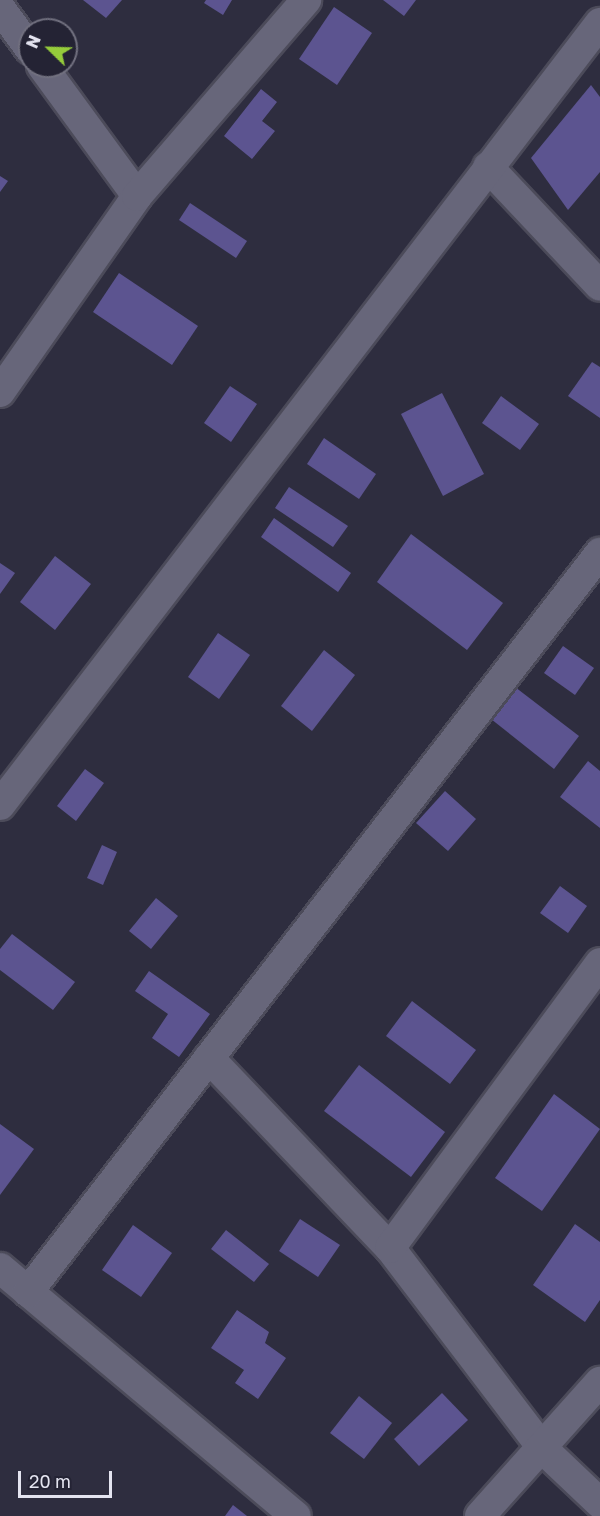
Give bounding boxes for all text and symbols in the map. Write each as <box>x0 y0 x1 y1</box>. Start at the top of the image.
north arrow <box>18 18 78 78</box>
text: N <box>22 32 45 51</box>
scale bar <box>21 1459 116 1497</box>
text: 20 m <box>29 1470 71 1492</box>

